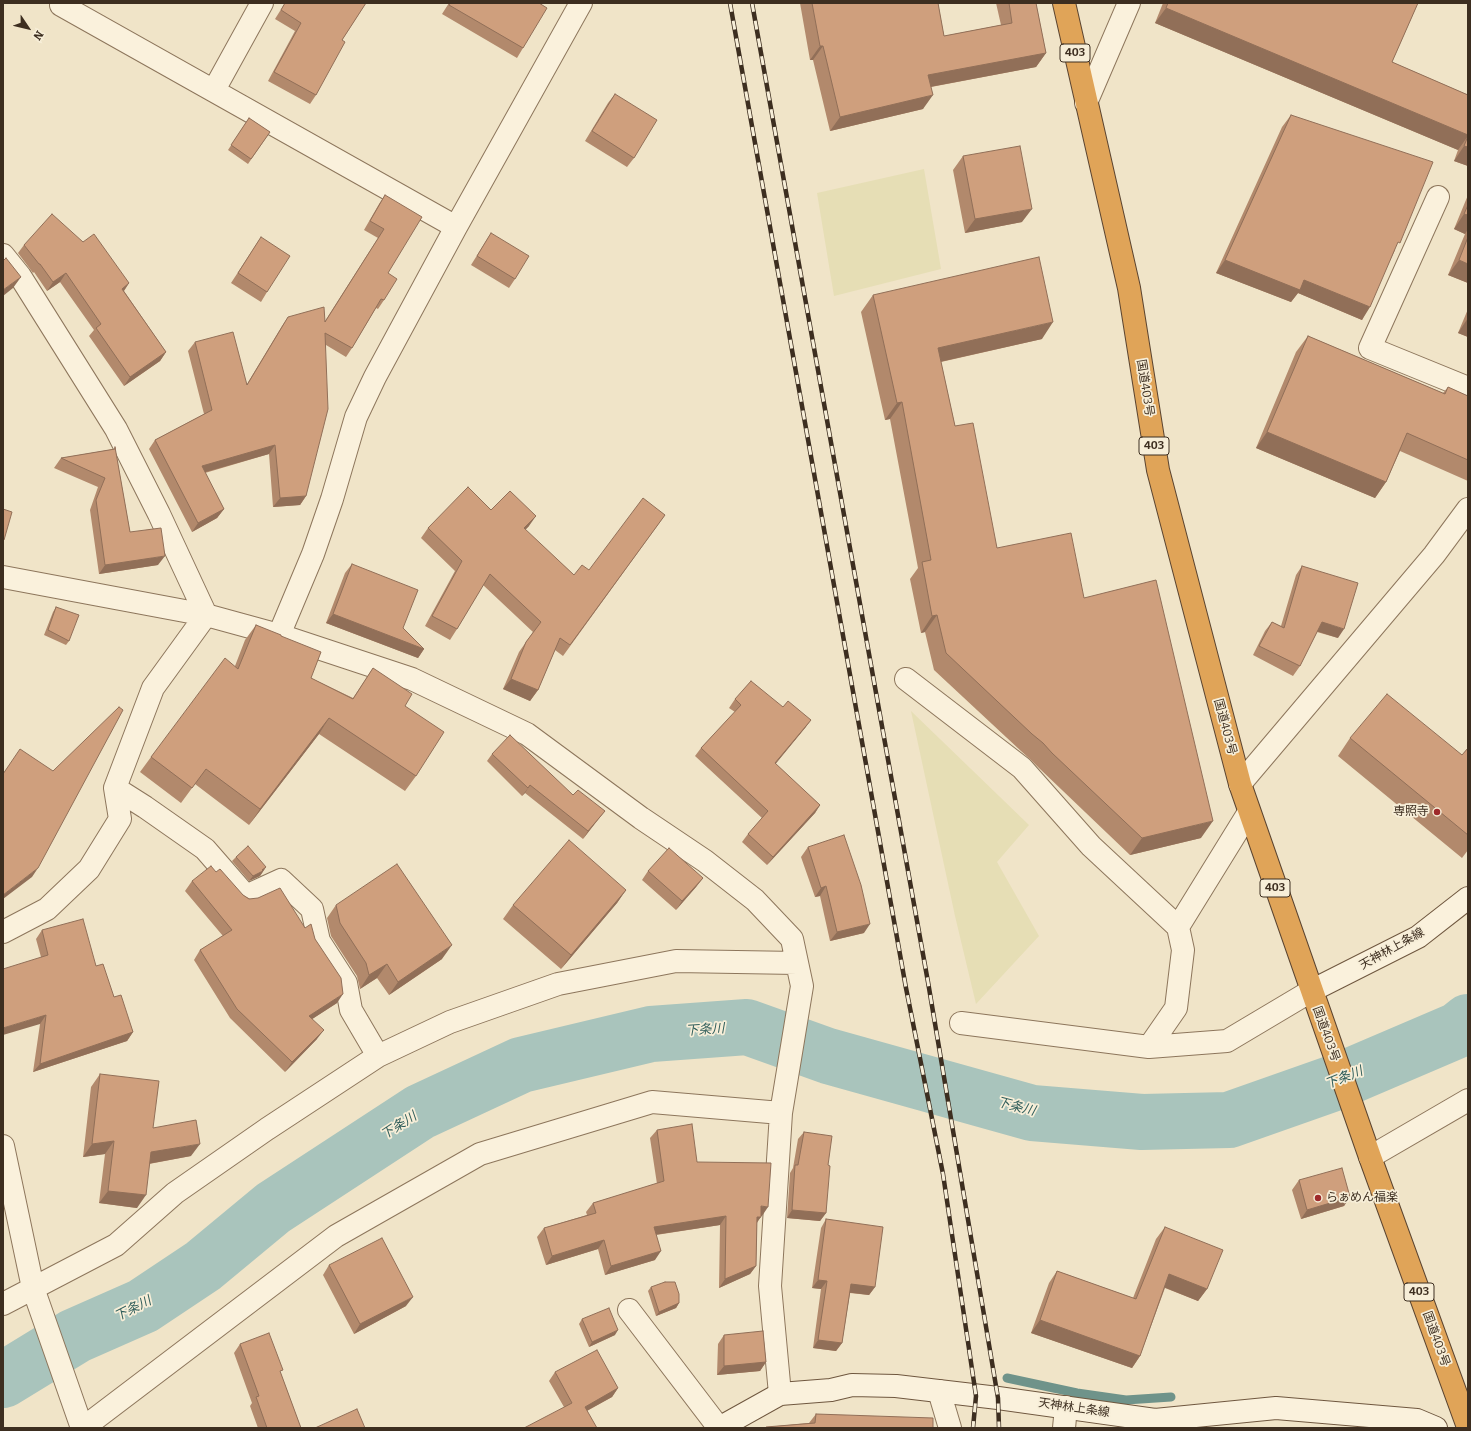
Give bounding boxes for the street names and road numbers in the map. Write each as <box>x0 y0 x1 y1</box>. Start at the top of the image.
road number: 403 <box>1060 44 1090 62</box>
street label: 国道403号 <box>1133 358 1157 418</box>
road number: 403 <box>1139 437 1169 455</box>
street label: 国道403号 <box>1211 697 1239 757</box>
road number: 403 <box>1260 879 1290 897</box>
street label: 天神林上条線 <box>1357 925 1427 973</box>
street label: 国道403号 <box>1309 1005 1343 1063</box>
road number: 403 <box>1404 1283 1434 1301</box>
street label: 国道403号 <box>1419 1310 1453 1368</box>
street label: 天神林上条線 <box>1037 1396 1111 1420</box>

